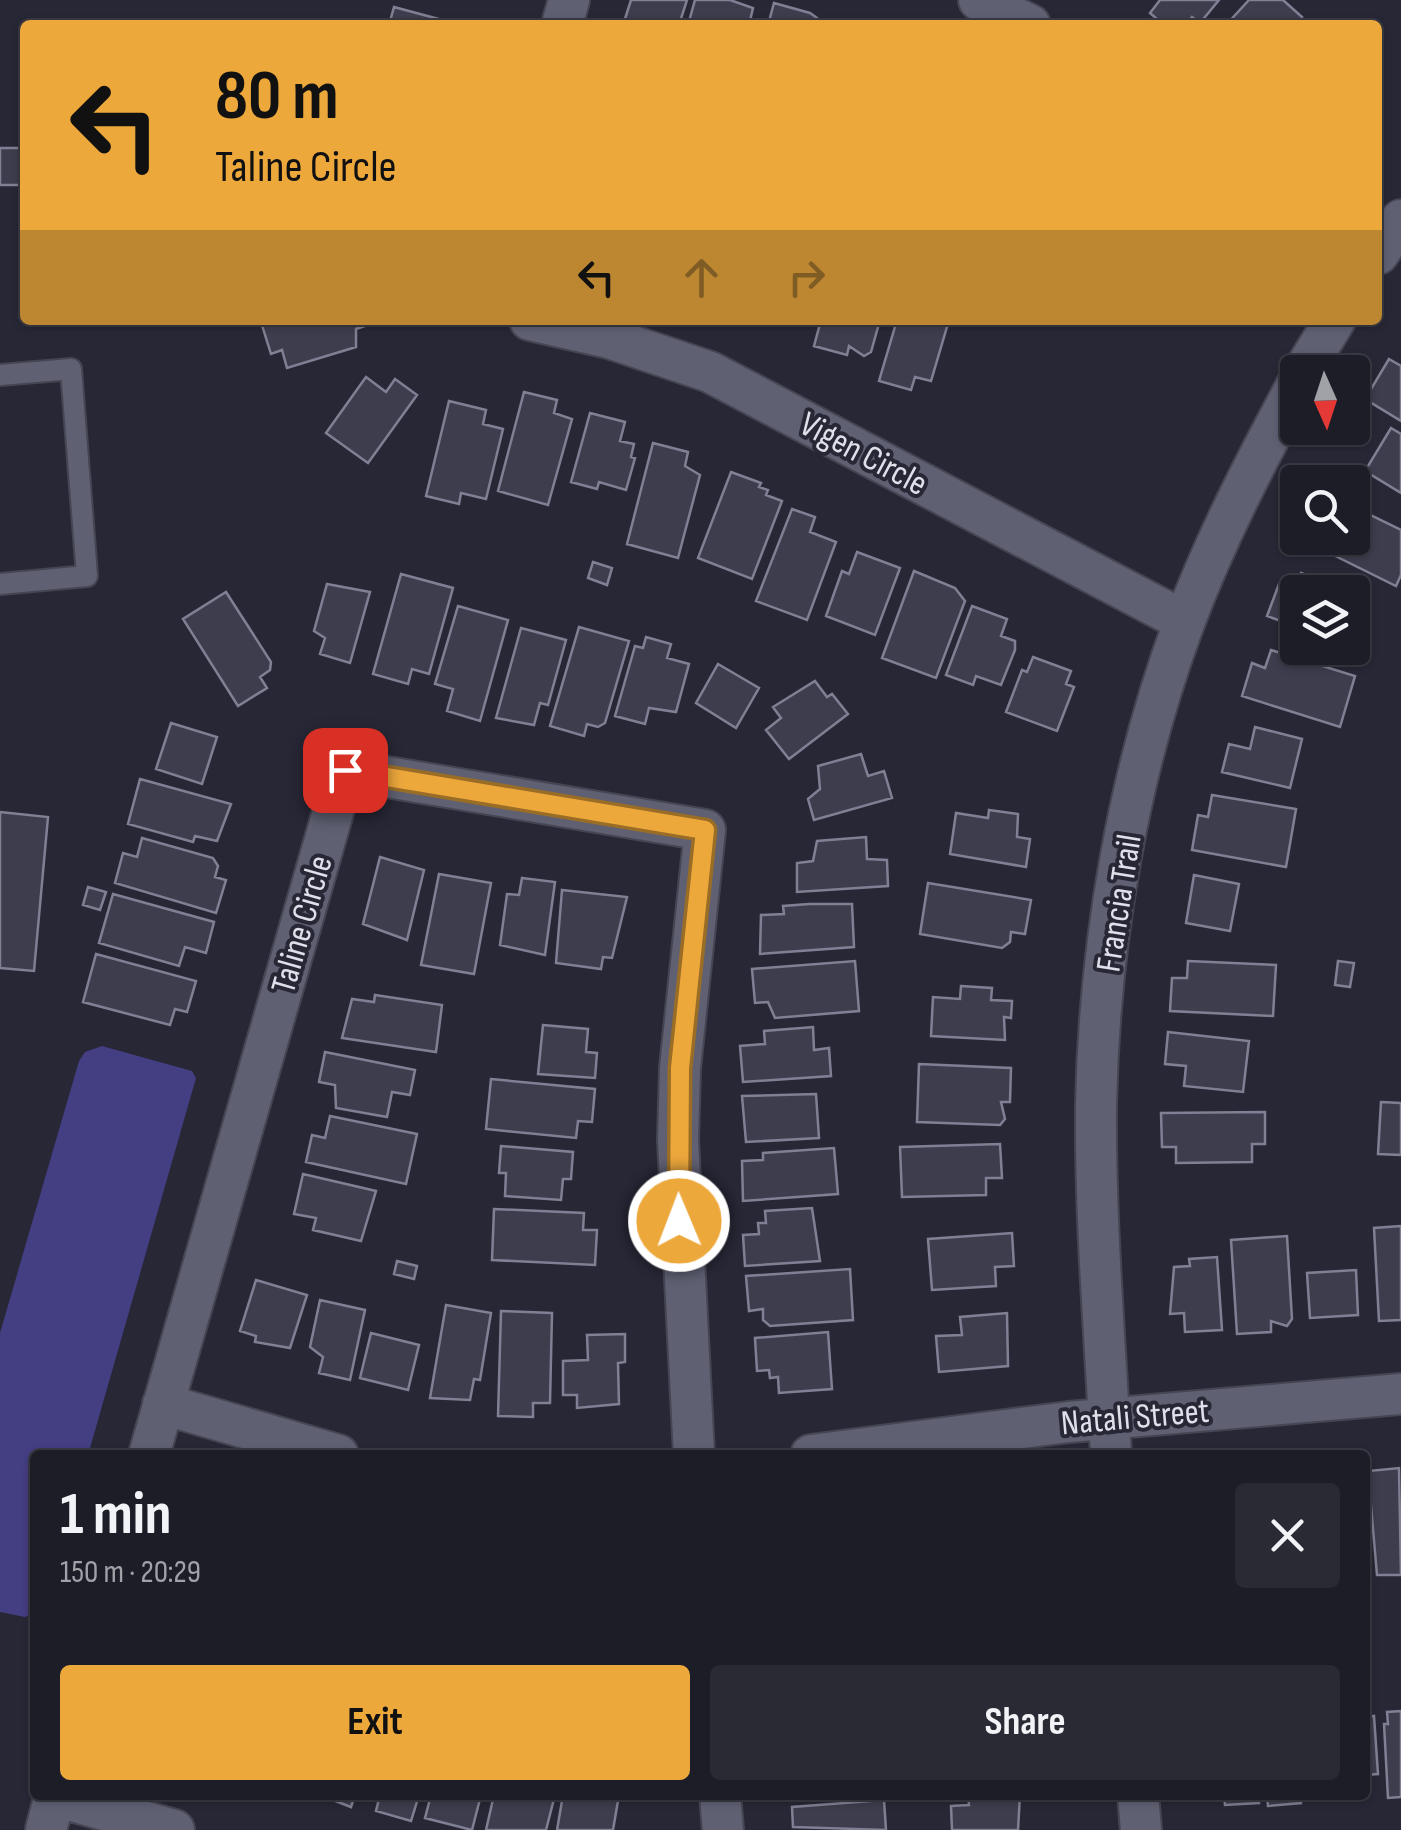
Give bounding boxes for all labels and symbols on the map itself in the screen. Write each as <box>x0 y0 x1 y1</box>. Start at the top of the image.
north arrow <box>1280 355 1370 445</box>
street label: Vigen Circle <box>792 403 934 506</box>
pin <box>303 728 388 813</box>
street label: Francia Trail <box>1087 832 1152 975</box>
street label: Taline Circle <box>262 851 343 998</box>
position arrow <box>627 1169 731 1273</box>
street label: Natali Street <box>1059 1390 1211 1445</box>

